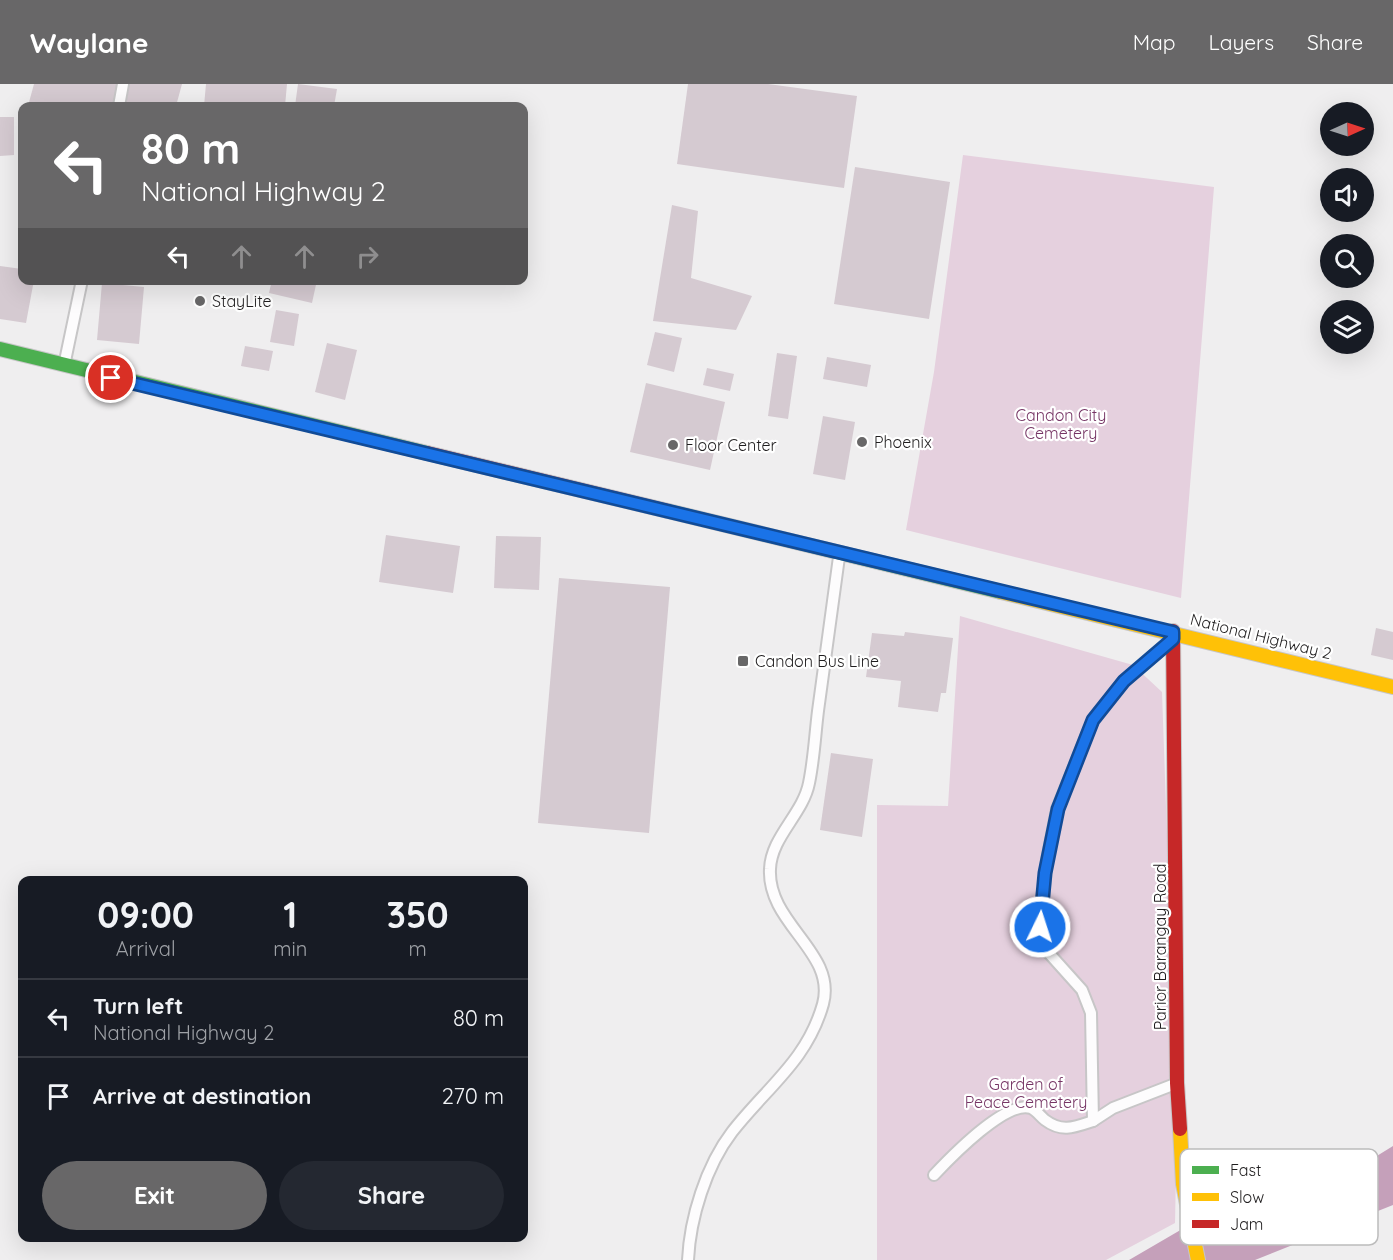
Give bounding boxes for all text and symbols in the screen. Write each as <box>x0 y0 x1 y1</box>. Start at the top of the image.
text: Waylane <box>30 25 149 60</box>
text: Map <box>1133 29 1176 55</box>
text: Layers <box>1209 29 1274 55</box>
text: Share <box>1307 29 1363 55</box>
north arrow <box>1320 102 1374 156</box>
map controls <box>1320 102 1374 354</box>
text: 80 m <box>141 122 240 175</box>
icon: left <box>42 126 120 204</box>
button: sound <box>1320 168 1374 222</box>
text: National Highway 2 <box>141 174 386 208</box>
button: search <box>1320 234 1374 288</box>
icon: left <box>162 240 195 273</box>
icon: ahead <box>225 240 258 273</box>
icon: ahead <box>288 240 321 273</box>
icon: right <box>351 240 384 273</box>
place label: StayLite <box>212 291 272 311</box>
marker: StayLite <box>193 294 207 308</box>
button: layers <box>1320 300 1374 354</box>
pin <box>85 352 136 403</box>
icon: arrive <box>94 361 127 394</box>
park label: Candon City Cemetery <box>1016 405 1106 443</box>
place label: Phoenix <box>874 432 932 452</box>
place label: Floor Center <box>685 435 777 455</box>
marker: Phoenix <box>855 435 869 449</box>
marker: Floor Center <box>666 438 680 452</box>
street label: National Highway 2 <box>1188 609 1334 663</box>
place label: Candon Bus Line <box>755 651 879 671</box>
marker: Candon Bus Line <box>736 654 750 668</box>
street label: Parior Barangay Road <box>1150 864 1170 1030</box>
text: 09:00 <box>97 892 194 937</box>
text: 1 <box>283 892 297 937</box>
text: 350 <box>387 892 449 937</box>
position arrow <box>1008 895 1072 959</box>
text: Arrival <box>116 936 176 961</box>
text: min <box>273 936 307 961</box>
text: m <box>409 936 427 961</box>
text: Turn left <box>93 992 183 1020</box>
icon: left <box>42 1002 75 1035</box>
text: 80 m <box>453 1004 504 1032</box>
text: National Highway 2 <box>93 1020 274 1045</box>
park label: Garden of Peace Cemetery <box>965 1074 1087 1112</box>
icon: arrive <box>42 1080 75 1113</box>
text: Arrive at destination <box>93 1082 311 1110</box>
text: 270 m <box>442 1082 504 1110</box>
legend <box>1180 1149 1378 1245</box>
text: Fast <box>1230 1160 1261 1180</box>
button: Exit <box>42 1161 267 1230</box>
button: Share <box>279 1161 504 1230</box>
text: Slow <box>1230 1187 1264 1207</box>
text: Jam <box>1230 1214 1263 1234</box>

